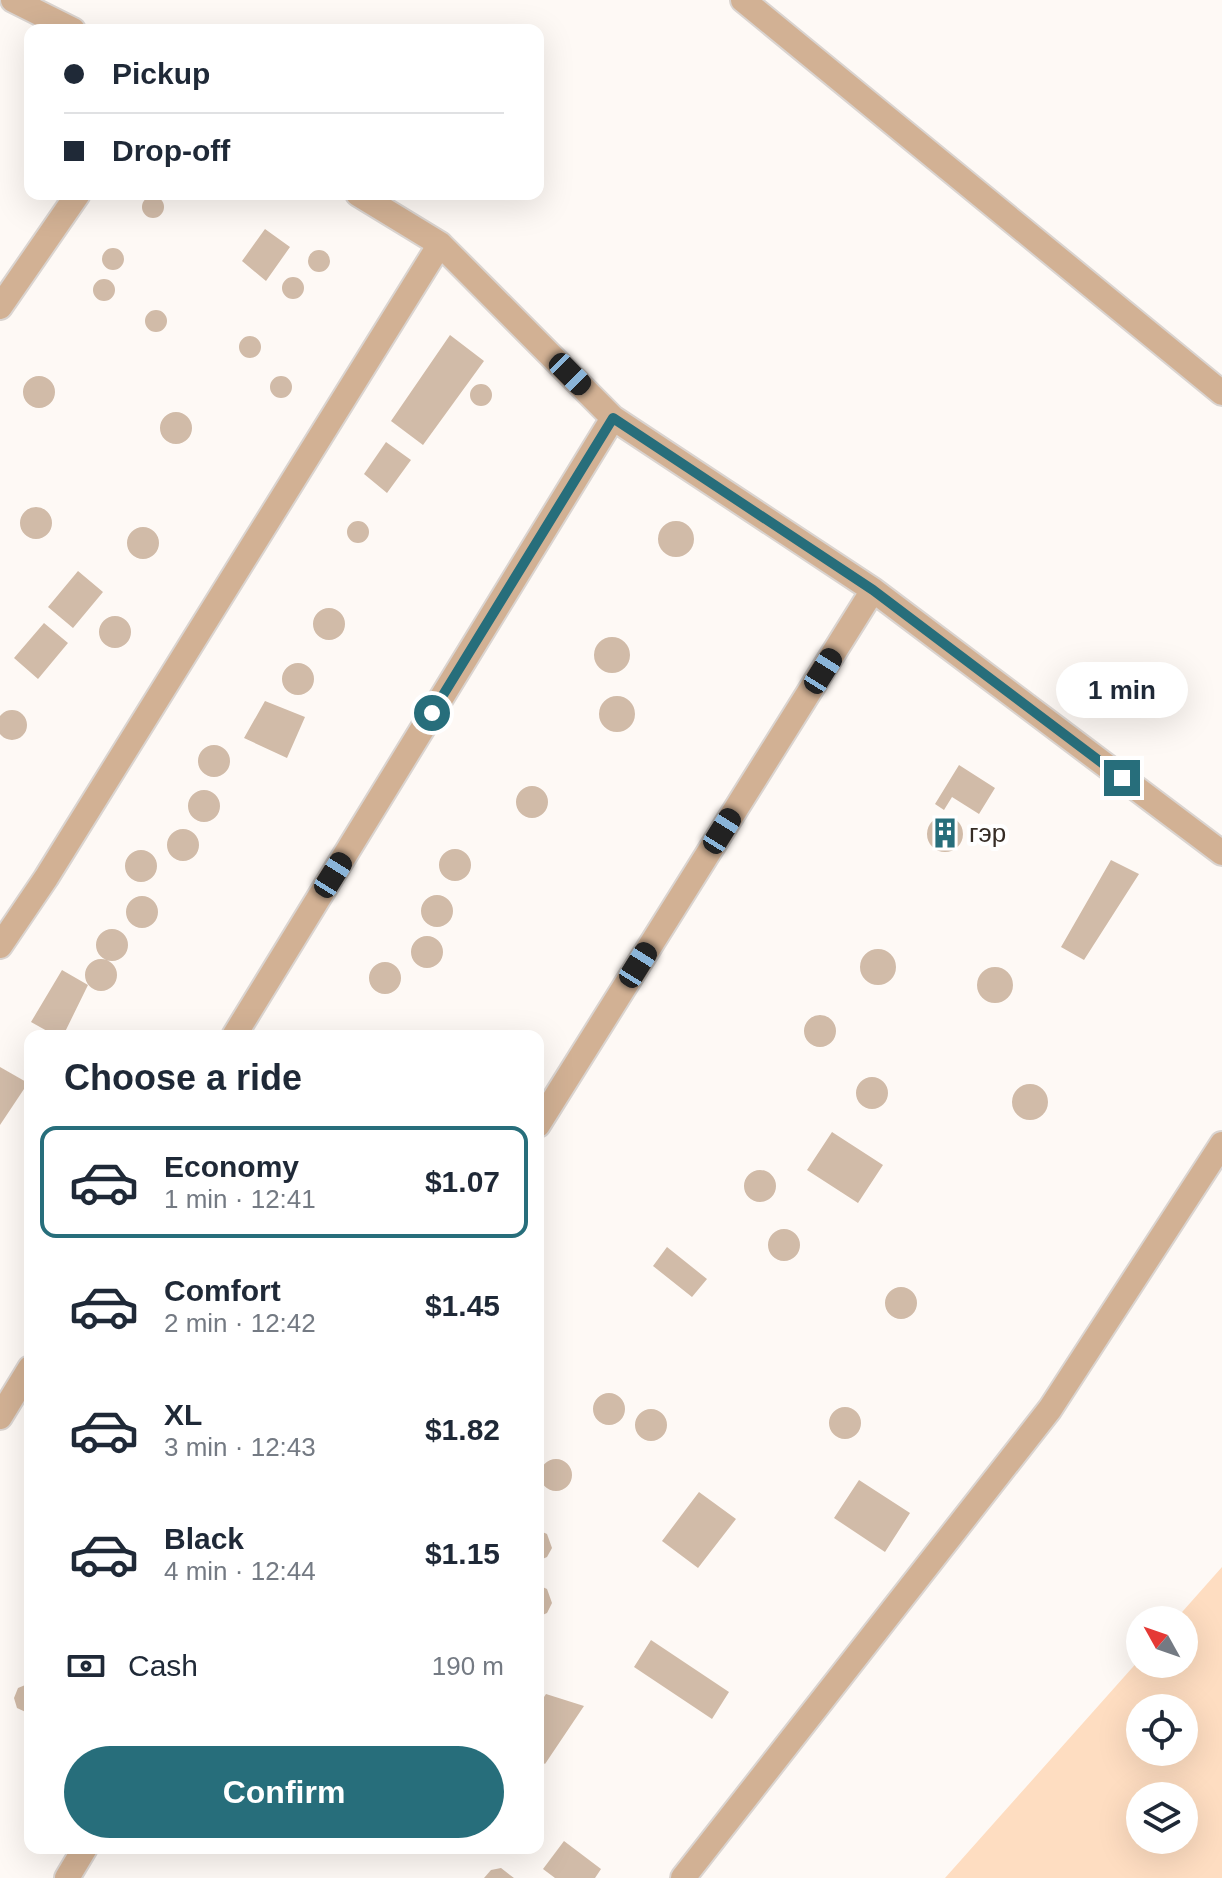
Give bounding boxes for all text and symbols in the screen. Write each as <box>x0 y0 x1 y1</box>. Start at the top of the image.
text: Pickup <box>112 57 210 90</box>
text: Drop-off <box>112 134 230 167</box>
car <box>545 349 595 399</box>
car <box>800 644 846 698</box>
callout: 1 min <box>1056 662 1188 718</box>
text: 1 min <box>1088 675 1156 705</box>
route start <box>414 695 450 731</box>
route end <box>1104 760 1140 796</box>
car <box>699 804 745 858</box>
building icon: гэр <box>928 816 962 850</box>
place label: гэр <box>969 818 1006 848</box>
car <box>310 848 356 902</box>
car <box>615 938 661 992</box>
text: Choose a ride <box>64 1057 302 1098</box>
icon: car <box>68 1146 140 1218</box>
text: Economy <box>164 1150 299 1183</box>
text: $1.07 <box>425 1165 500 1198</box>
text: 1 min · 12:41 <box>164 1184 316 1214</box>
icon: car <box>68 1270 140 1342</box>
text: Comfort <box>164 1274 281 1307</box>
text: $1.45 <box>425 1289 500 1322</box>
text: 2 min · 12:42 <box>164 1308 316 1338</box>
icon: car <box>68 1394 140 1466</box>
text: XL <box>164 1398 202 1431</box>
text: $1.82 <box>425 1413 500 1446</box>
text: 3 min · 12:43 <box>164 1432 316 1462</box>
icon: car <box>68 1518 140 1590</box>
text: Black <box>164 1522 244 1555</box>
text: $1.15 <box>425 1537 500 1570</box>
text: 4 min · 12:44 <box>164 1556 316 1586</box>
north arrow <box>1126 1606 1198 1678</box>
map controls <box>1126 1606 1198 1854</box>
icon: cash <box>64 1644 108 1688</box>
text: Cash <box>128 1649 198 1682</box>
text: 190 m <box>432 1651 504 1681</box>
button: locate <box>1126 1694 1198 1766</box>
button: Confirm <box>64 1746 504 1838</box>
button: layers <box>1126 1782 1198 1854</box>

